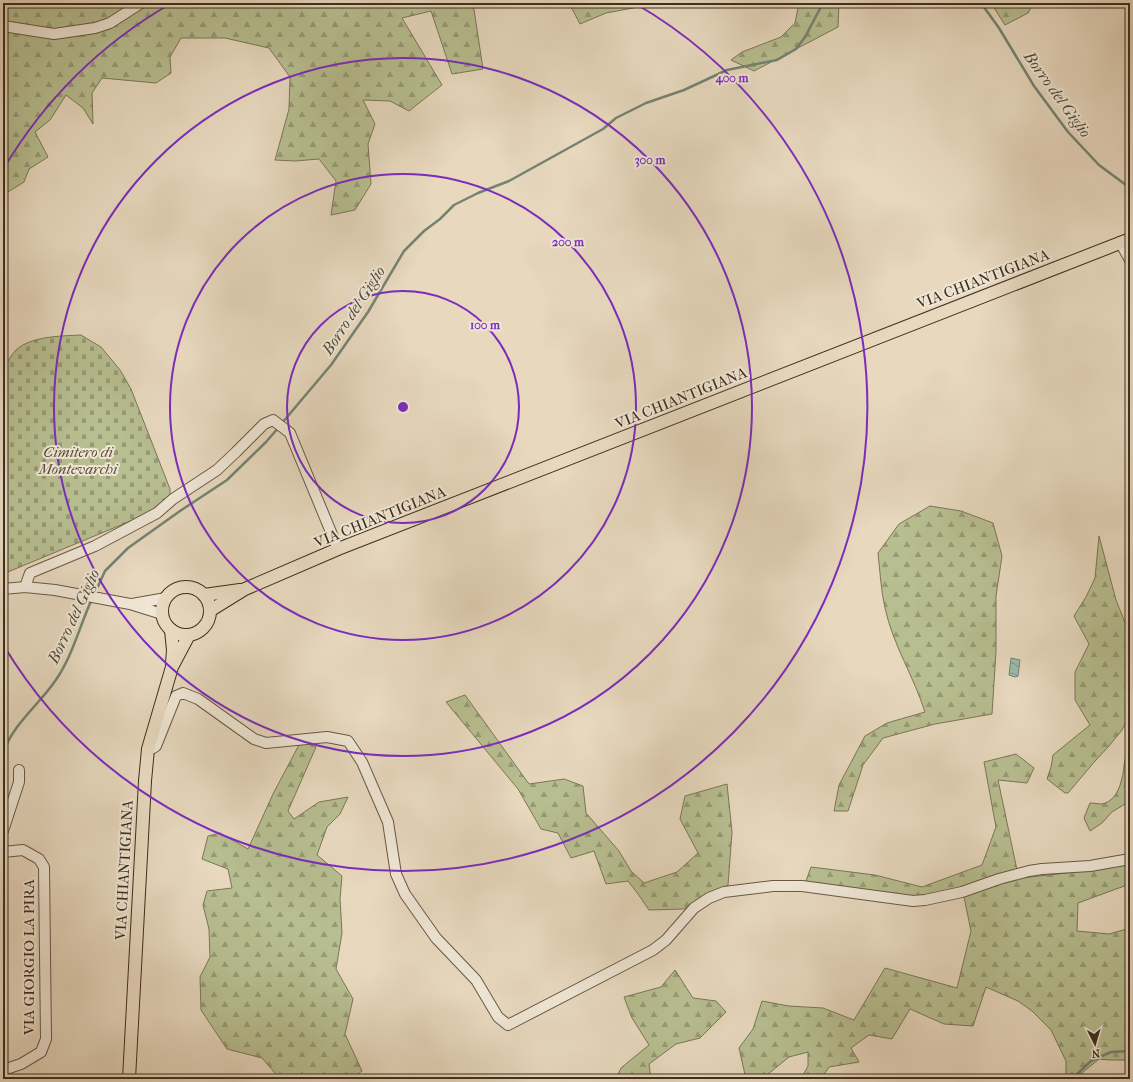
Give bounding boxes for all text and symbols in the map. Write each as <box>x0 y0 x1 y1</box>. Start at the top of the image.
water label: Borro del Giglio <box>1019 47 1095 141</box>
text: 400 m <box>715 71 749 86</box>
text: 300 m <box>635 153 666 168</box>
text: 200 m <box>552 235 585 249</box>
street label: VIA CHIANTIGIANA <box>913 245 1052 313</box>
water label: Borro del Giglio <box>317 262 389 359</box>
text: 100 m <box>470 318 501 332</box>
street label: VIA CHIANTIGIANA <box>612 363 750 433</box>
centre of rings <box>396 400 410 414</box>
park label: Cimitero di Montevarchi <box>38 443 119 478</box>
street label: VIA CHIANTIGIANA <box>311 482 449 552</box>
water label: Borro del Giglio <box>43 566 104 667</box>
street label: VIA CHIANTIGIANA <box>111 799 137 942</box>
street label: VIA GIORGIO LA PIRA <box>20 879 38 1036</box>
north arrow <box>1075 1024 1115 1064</box>
text: N <box>1090 1047 1101 1060</box>

